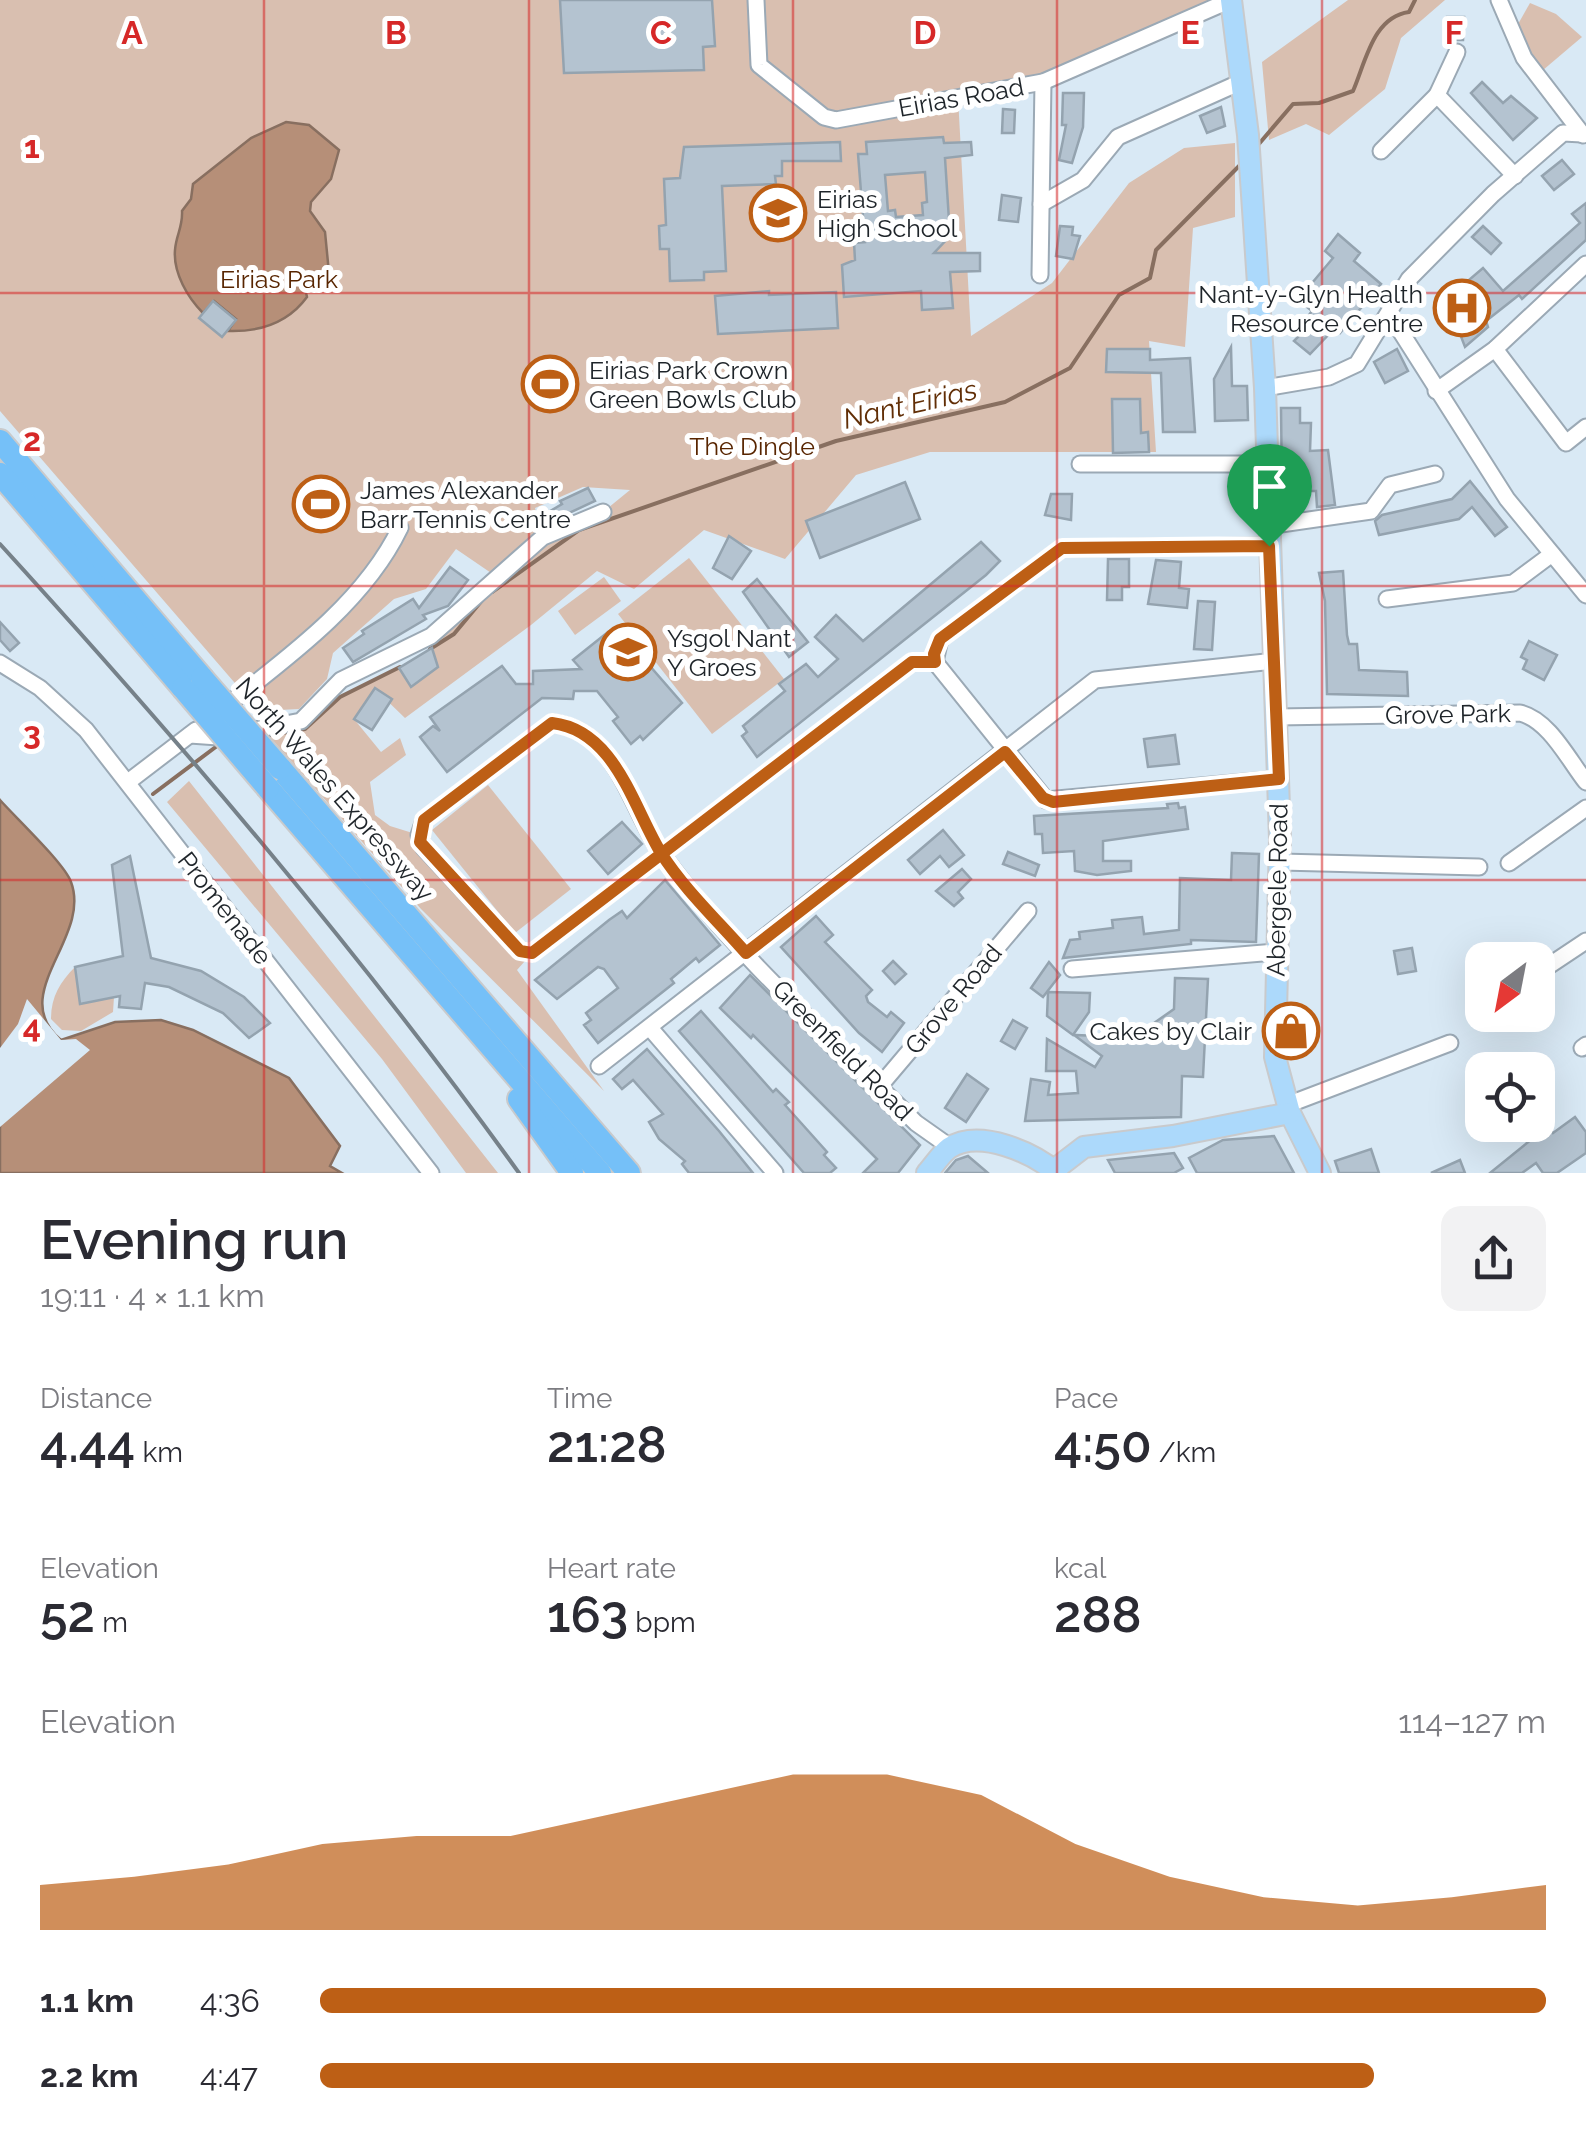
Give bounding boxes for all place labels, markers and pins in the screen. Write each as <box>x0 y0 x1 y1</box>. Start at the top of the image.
school or university icon: Eirias High School <box>748 183 808 243</box>
place label: Eirias High School <box>817 184 958 243</box>
hospital icon: Nant-y-Glyn Health Resource Centre <box>1432 278 1492 338</box>
place label: Nant-y-Glyn Health Resource Centre <box>1198 279 1423 338</box>
sports icon: Eirias Park Crown Green Bowls Club <box>520 354 580 414</box>
place label: Eirias Park Crown Green Bowls Club <box>589 355 796 414</box>
pin <box>1227 444 1312 547</box>
sports icon: James Alexander Barr Tennis Centre <box>291 474 351 534</box>
place label: James Alexander Barr Tennis Centre <box>360 475 571 534</box>
school or university icon: Ysgol Nant Y Groes <box>598 622 658 682</box>
place label: Ysgol Nant Y Groes <box>667 623 792 682</box>
shop icon: Cakes by Clair <box>1261 1001 1321 1061</box>
place label: Cakes by Clair <box>1089 1016 1252 1046</box>

